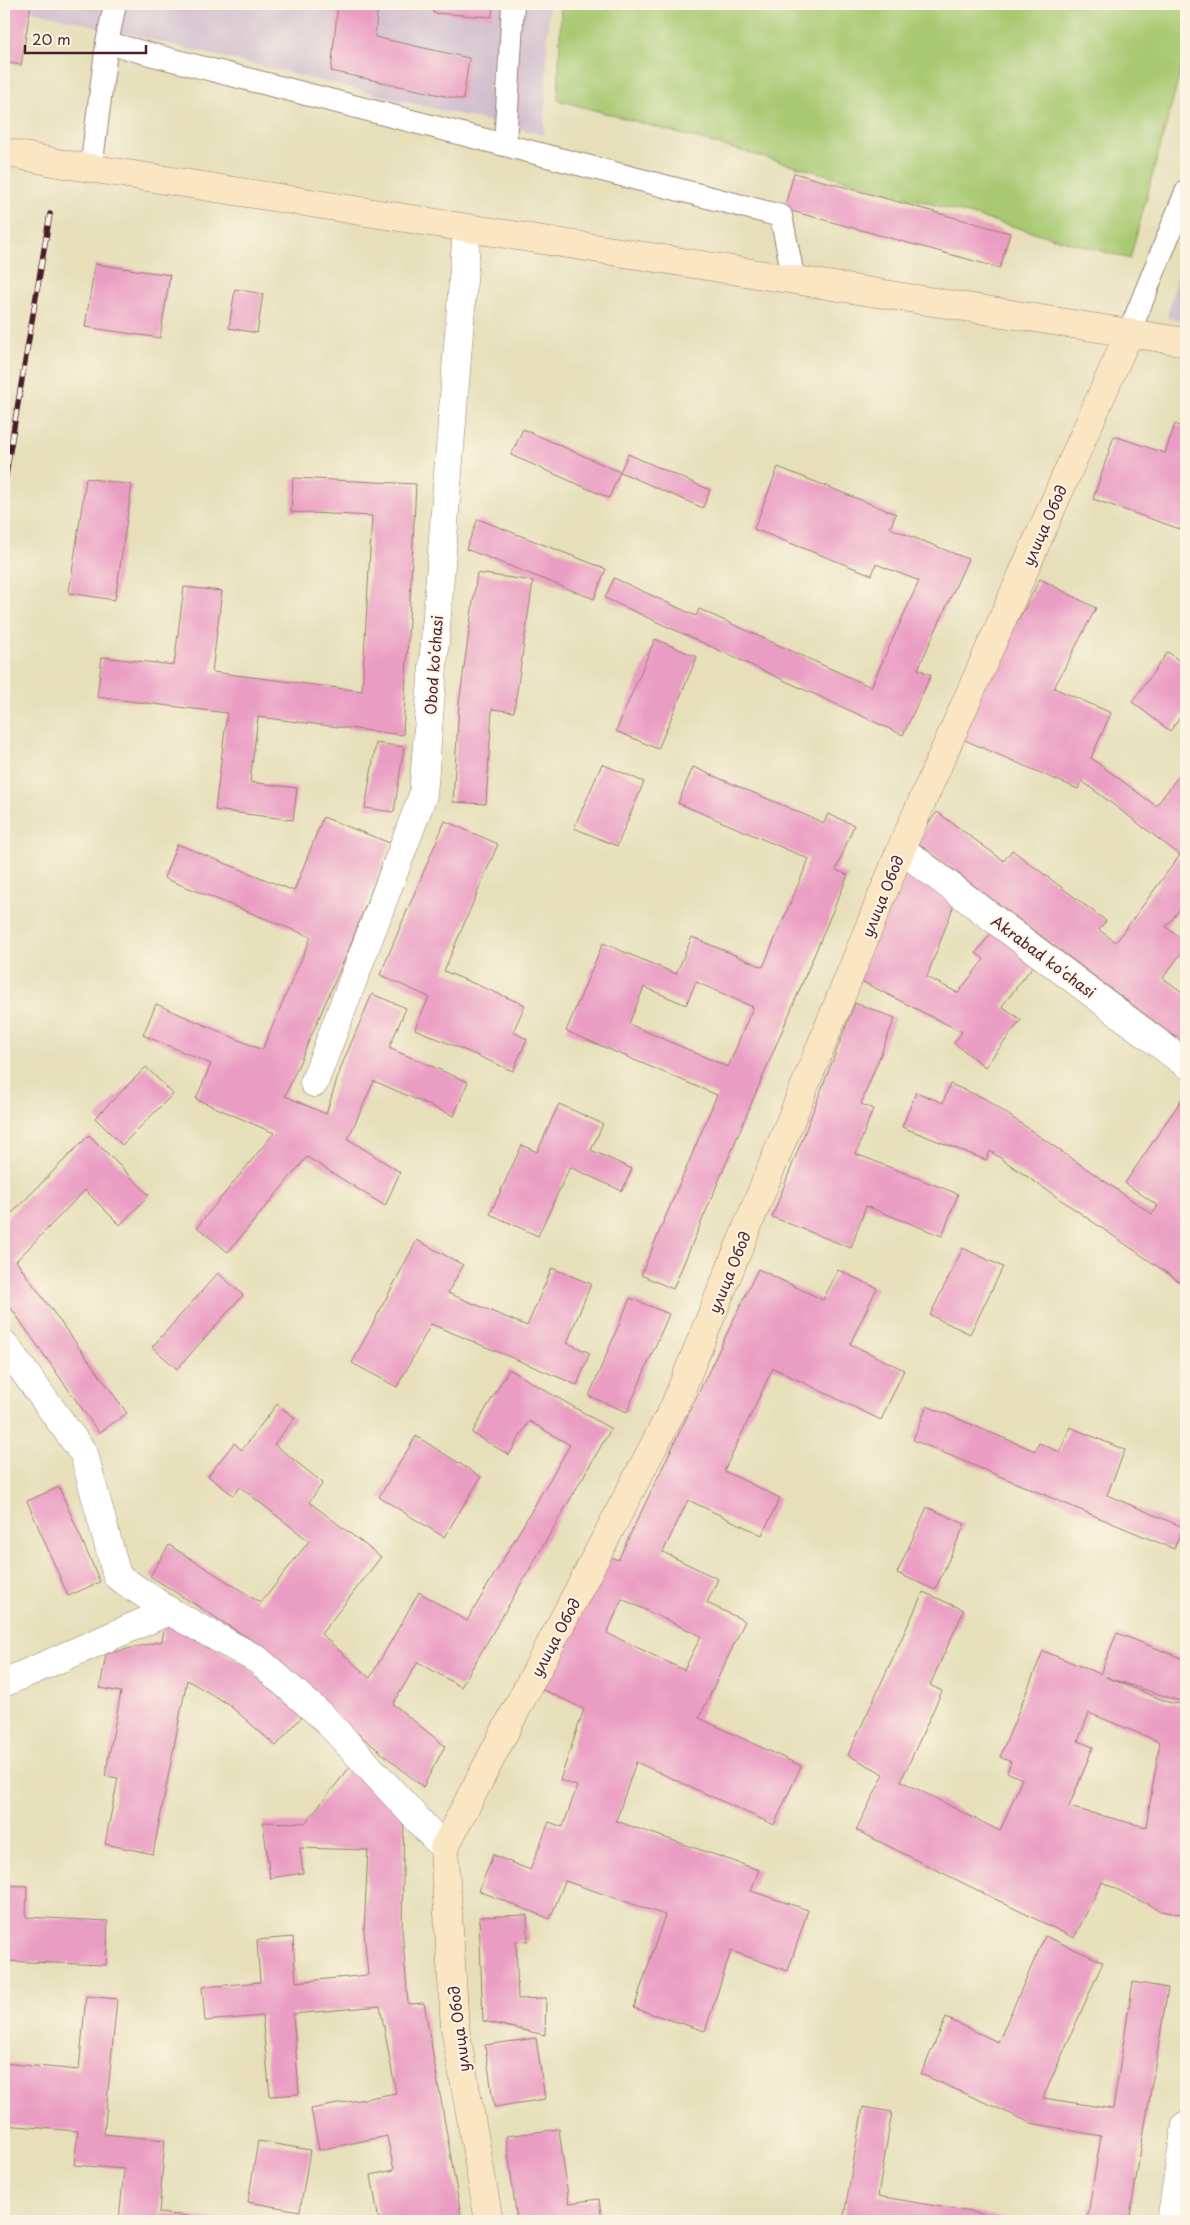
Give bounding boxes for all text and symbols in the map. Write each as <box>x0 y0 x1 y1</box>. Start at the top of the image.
scale bar <box>25 22 146 54</box>
text: 20 m <box>32 27 71 50</box>
street label: улица Обод <box>1016 481 1072 569</box>
street label: Obod koʻchasi <box>418 615 448 715</box>
street label: улица Обод <box>855 852 909 940</box>
street label: Akrabad koʻchasi <box>987 909 1101 1003</box>
street label: улица Обод <box>702 1228 756 1316</box>
street label: улица Обод <box>525 1593 585 1681</box>
street label: улица Обод <box>441 1985 475 2073</box>

